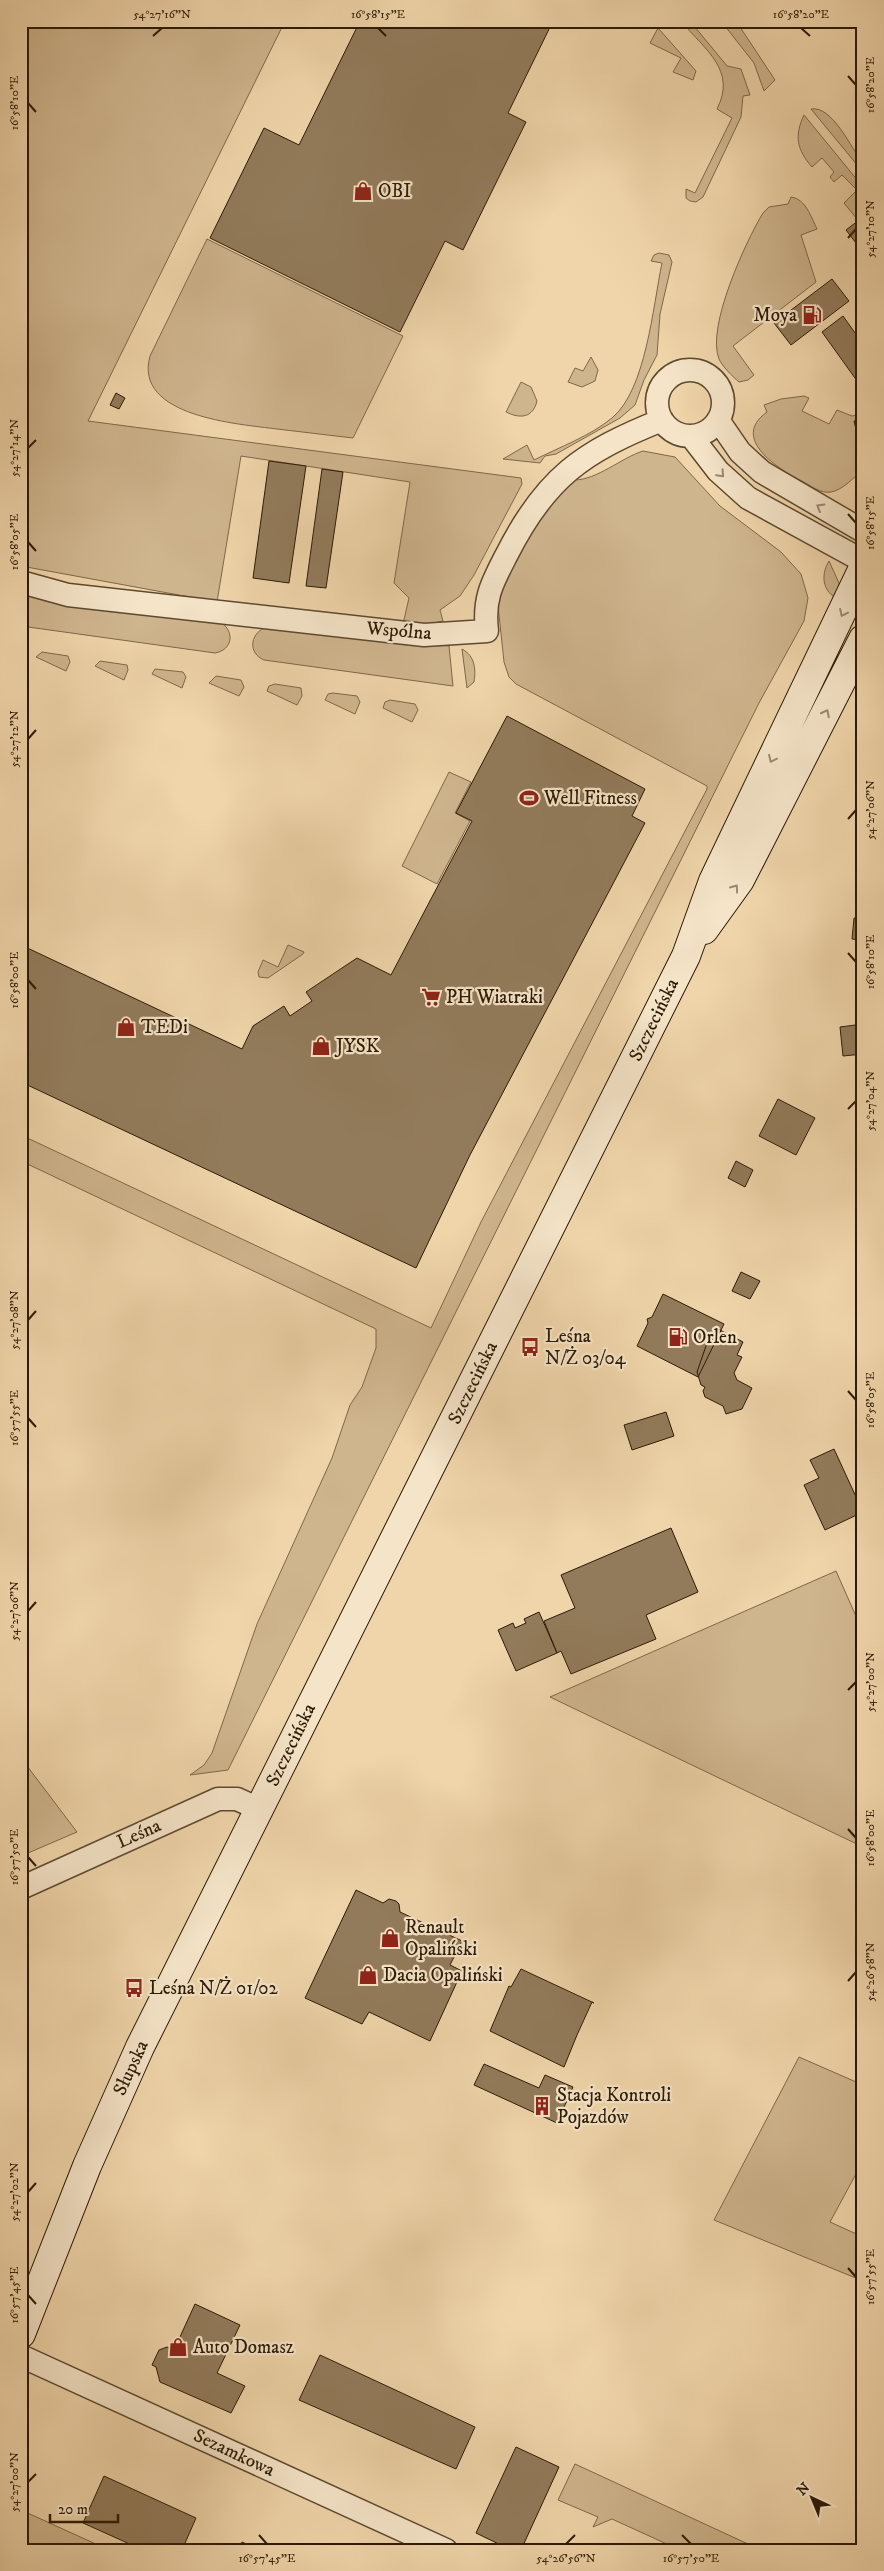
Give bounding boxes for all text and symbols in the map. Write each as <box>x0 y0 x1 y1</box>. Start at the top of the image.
text: 54°27'16"N <box>133 7 191 22</box>
text: 16°58'15"E <box>351 7 406 22</box>
text: 16°58'20"E <box>773 7 830 22</box>
text: 16°58'20"E <box>863 56 878 113</box>
text: 16°58'10"E <box>7 75 22 130</box>
shop icon: OBI <box>352 180 374 202</box>
place label: OBI <box>378 180 411 203</box>
text: 54°27'10"N <box>863 200 878 258</box>
place label: Moya <box>754 304 797 327</box>
fuel station icon: Moya <box>801 304 823 326</box>
text: 54°27'14"N <box>7 419 22 477</box>
one-way arrow <box>715 468 724 477</box>
text: 16°58'15"E <box>863 495 878 550</box>
one-way arrow <box>817 503 826 513</box>
text: 16°58'05"E <box>7 513 22 570</box>
one-way arrow <box>838 608 849 617</box>
street label: Wspólna <box>365 617 432 645</box>
one-way arrow <box>820 709 830 718</box>
text: 54°27'12"N <box>7 710 22 768</box>
one-way arrow <box>768 754 778 763</box>
text: 54°27'06"N <box>863 780 878 840</box>
sports icon: Well Fitness <box>518 787 540 809</box>
place label: Well Fitness <box>543 787 637 810</box>
one-way arrow <box>729 884 738 894</box>
text: 16°58'10"E <box>863 934 878 989</box>
text: 16°58'00"E <box>7 951 22 1008</box>
street label: Szczecińska <box>624 975 684 1065</box>
supermarket icon: PH Wiatraki <box>420 986 442 1008</box>
place label: PH Wiatraki <box>446 986 543 1009</box>
shop icon: TEDi <box>115 1016 137 1038</box>
place label: TEDi <box>141 1016 188 1039</box>
shop icon: JYSK <box>310 1035 332 1057</box>
place label: JYSK <box>334 1035 380 1058</box>
text: 54°27'04"N <box>863 1071 878 1131</box>
text: 54°27'08"N <box>7 1290 22 1350</box>
place label: Leśna N/Ż 03/04 <box>545 1325 627 1370</box>
fuel station icon: Orlen <box>667 1326 689 1348</box>
place label: Orlen <box>693 1326 737 1349</box>
bus stop icon: Leśna N/Ż 03/04 <box>519 1336 541 1358</box>
street label: Szczecińska <box>443 1338 503 1428</box>
text: 16°58'05"E <box>863 1371 878 1428</box>
text: 16°57'55"E <box>7 1389 22 1446</box>
text: 54°27'06"N <box>7 1581 22 1641</box>
text: 54°27'00"N <box>863 1652 878 1712</box>
street label: Szczecińska <box>261 1700 321 1790</box>
text: 16°58'00"E <box>863 1809 878 1866</box>
street label: Leśna <box>113 1814 165 1854</box>
text: 16°57'50"E <box>7 1828 22 1885</box>
place label: Renault Opaliński <box>405 1916 477 1961</box>
shop icon: Renault Opaliński <box>379 1927 401 1949</box>
text: 54°26'58"N <box>863 1942 878 2002</box>
shop icon: Dacia Opaliński <box>357 1964 379 1986</box>
place label: Dacia Opaliński <box>383 1964 503 1987</box>
place label: Leśna N/Ż 01/02 <box>149 1976 279 2000</box>
bus stop icon: Leśna N/Ż 01/02 <box>123 1977 145 1999</box>
street label: Słupska <box>108 2037 154 2099</box>
place label: Stacja Kontroli Pojazdów <box>557 2084 671 2129</box>
building icon: Stacja Kontroli Pojazdów <box>531 2095 553 2117</box>
text: 54°27'02"N <box>7 2162 22 2222</box>
text: 16°57'55"E <box>863 2248 878 2305</box>
text: 16°57'45"E <box>7 2266 22 2324</box>
shop icon: Auto Domasz <box>167 2336 189 2358</box>
place label: Auto Domasz <box>193 2336 294 2359</box>
street label: Sezamkowa <box>190 2424 278 2482</box>
text: 54°27'00"N <box>7 2452 22 2512</box>
north arrow <box>786 2474 836 2524</box>
text: N <box>793 2479 814 2500</box>
scale bar <box>50 2491 118 2523</box>
text: 20 m <box>58 2500 88 2519</box>
text: 16°57'45"E <box>238 2551 296 2566</box>
text: 54°26'56"N <box>536 2551 596 2566</box>
text: 16°57'50"E <box>663 2551 720 2566</box>

